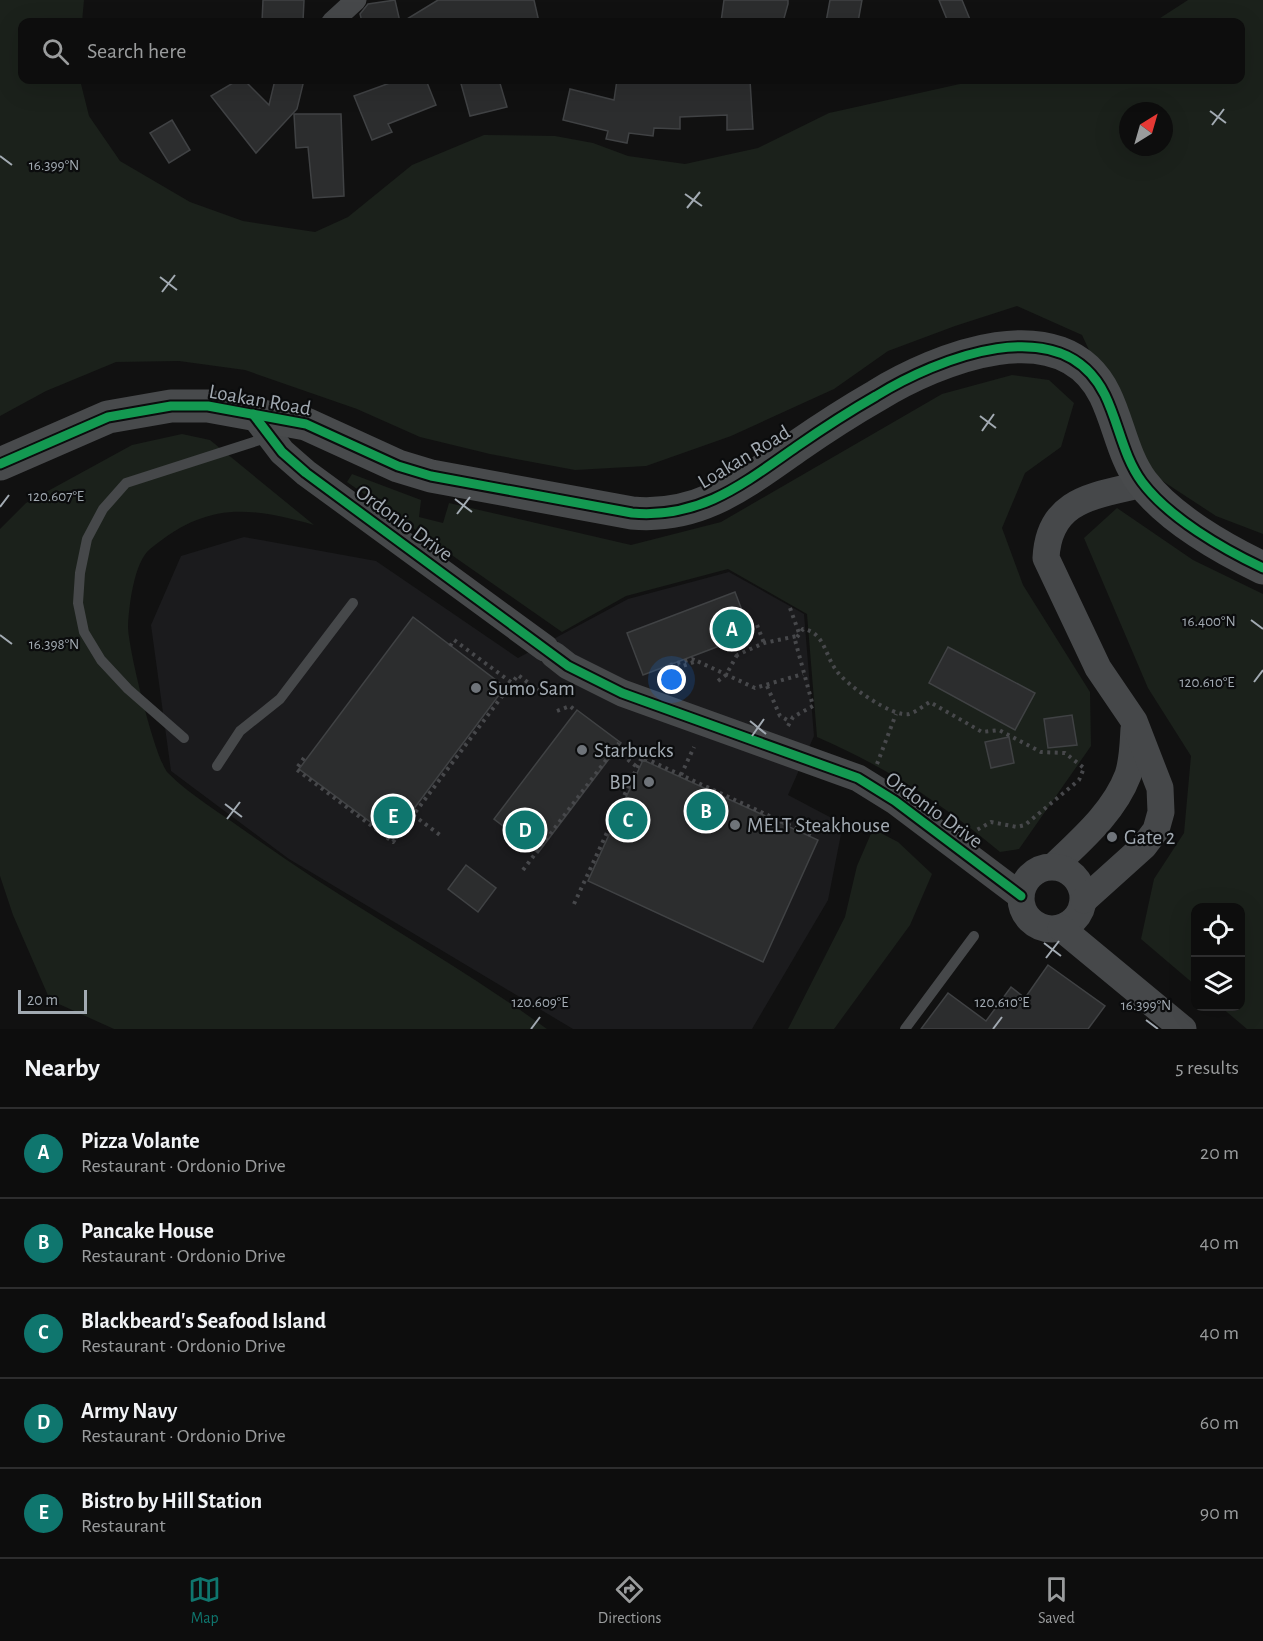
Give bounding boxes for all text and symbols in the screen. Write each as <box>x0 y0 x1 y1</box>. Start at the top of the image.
search box <box>18 18 1245 84</box>
icon: search <box>39 35 72 68</box>
text: Search here <box>87 40 186 62</box>
north arrow <box>1119 102 1173 156</box>
text: 16.399°N <box>29 158 79 173</box>
street label: Loakan Road <box>207 381 313 419</box>
street label: Loakan Road <box>694 421 794 493</box>
street label: Ordonio Drive <box>352 481 456 565</box>
text: 120.607°E <box>28 489 84 504</box>
pin: A <box>712 606 752 652</box>
text: 16.400°N <box>1182 614 1236 629</box>
text: 16.398°N <box>29 637 79 652</box>
your location <box>657 665 686 694</box>
text: 120.610°E <box>1179 675 1235 690</box>
place label: Sumo Sam <box>488 678 575 699</box>
marker: Sumo Sam <box>469 681 483 695</box>
place label: Starbucks <box>594 740 674 761</box>
marker: Starbucks <box>575 743 589 757</box>
street label: Ordonio Drive <box>882 768 986 852</box>
place label: BPI <box>609 772 637 793</box>
marker: BPI <box>642 775 656 789</box>
pin: B <box>686 788 726 834</box>
pin: E <box>374 794 412 838</box>
pin: C <box>608 798 648 842</box>
pin: D <box>506 808 544 852</box>
place label: MELT Steakhouse <box>747 815 890 836</box>
marker: MELT Steakhouse <box>728 818 742 832</box>
place label: Gate 2 <box>1124 827 1175 848</box>
marker: Gate 2 <box>1105 830 1119 844</box>
map controls <box>1191 903 1245 1011</box>
button: locate <box>1191 903 1245 957</box>
button: layers <box>1191 957 1245 1011</box>
scale bar <box>18 987 87 1014</box>
text: 20 m <box>27 992 58 1008</box>
text: 120.609°E <box>512 995 569 1010</box>
text: 120.610°E <box>974 995 1030 1010</box>
text: 16.399°N <box>1121 998 1171 1013</box>
text: Nearby <box>24 1055 100 1081</box>
text: 5 results <box>1175 1058 1239 1078</box>
text: Pizza Volante <box>81 1130 200 1152</box>
text: A <box>38 1143 50 1163</box>
text: 20 m <box>1200 1143 1239 1163</box>
text: Restaurant · Ordonio Drive <box>81 1156 286 1176</box>
text: Pancake House <box>81 1220 214 1242</box>
text: B <box>38 1233 49 1253</box>
text: 40 m <box>1200 1233 1239 1253</box>
text: Restaurant · Ordonio Drive <box>81 1246 286 1266</box>
text: Blackbeard's Seafood Island <box>81 1310 326 1332</box>
text: C <box>38 1323 49 1343</box>
text: 40 m <box>1200 1323 1239 1343</box>
text: Restaurant · Ordonio Drive <box>81 1336 286 1356</box>
text: Army Navy <box>81 1400 177 1422</box>
text: D <box>37 1413 50 1433</box>
text: 60 m <box>1200 1413 1239 1433</box>
text: Restaurant · Ordonio Drive <box>81 1426 286 1446</box>
text: Bistro by Hill Station <box>81 1490 262 1512</box>
text: E <box>38 1503 49 1523</box>
text: 90 m <box>1200 1503 1239 1523</box>
text: Restaurant <box>81 1516 166 1536</box>
tab: Map <box>188 1573 221 1628</box>
tab: Directions <box>598 1573 662 1628</box>
tab: Saved <box>1038 1573 1075 1628</box>

